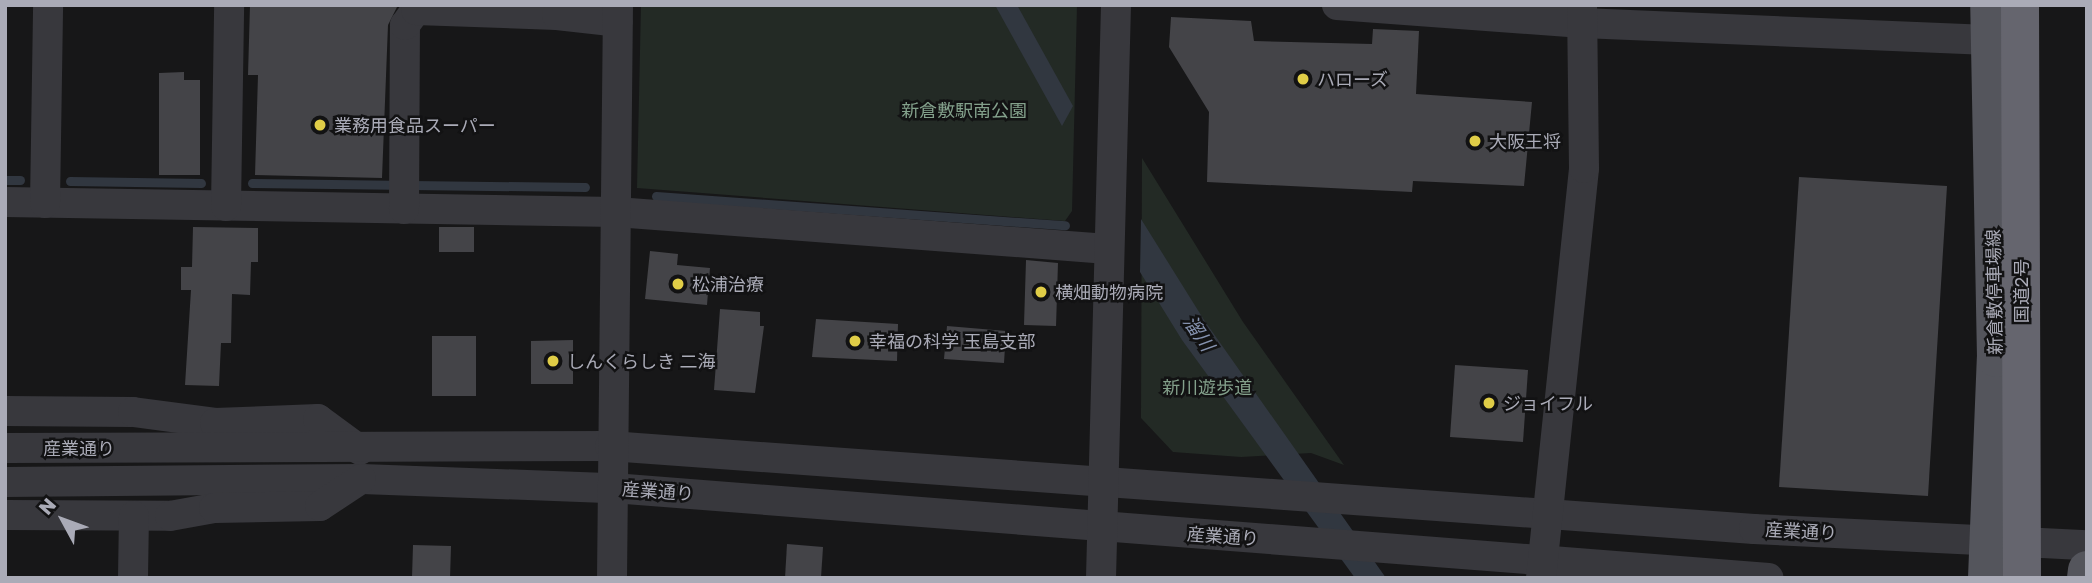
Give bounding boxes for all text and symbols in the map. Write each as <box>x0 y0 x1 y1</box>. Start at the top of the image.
place label: ハローズ <box>1317 68 1389 90</box>
marker: ハローズ <box>1295 71 1311 87</box>
park label: 新倉敷駅南公園 <box>901 99 1027 121</box>
place label: 業務用食品スーパー <box>334 114 496 136</box>
marker: 業務用食品スーパー <box>312 117 328 133</box>
place label: 大阪王将 <box>1489 130 1561 152</box>
marker: 大阪王将 <box>1467 133 1483 149</box>
street label: 新倉敷停車場線 <box>1982 229 2006 355</box>
street label: 国道2号 <box>2010 259 2032 323</box>
place label: 松浦治療 <box>692 273 764 295</box>
marker: 松浦治療 <box>670 276 686 292</box>
place label: 横畑動物病院 <box>1055 281 1163 303</box>
marker: 横畑動物病院 <box>1033 284 1049 300</box>
water label: 溜川 <box>1179 311 1219 355</box>
place label: 幸福の科学 玉島支部 <box>869 330 1035 352</box>
marker: 幸福の科学 玉島支部 <box>847 333 863 349</box>
place label: しんくらしき 二海 <box>567 350 715 372</box>
marker: しんくらしき 二海 <box>545 353 561 369</box>
park label: 新川遊歩道 <box>1162 376 1252 398</box>
place label: ジョイフル <box>1503 392 1593 414</box>
marker: ジョイフル <box>1481 395 1497 411</box>
street label: 産業通り <box>43 437 115 459</box>
street label: 産業通り <box>621 478 695 504</box>
north arrow <box>28 485 98 555</box>
text: N <box>33 493 60 519</box>
street label: 産業通り <box>1764 518 1838 544</box>
street label: 産業通り <box>1186 523 1260 549</box>

